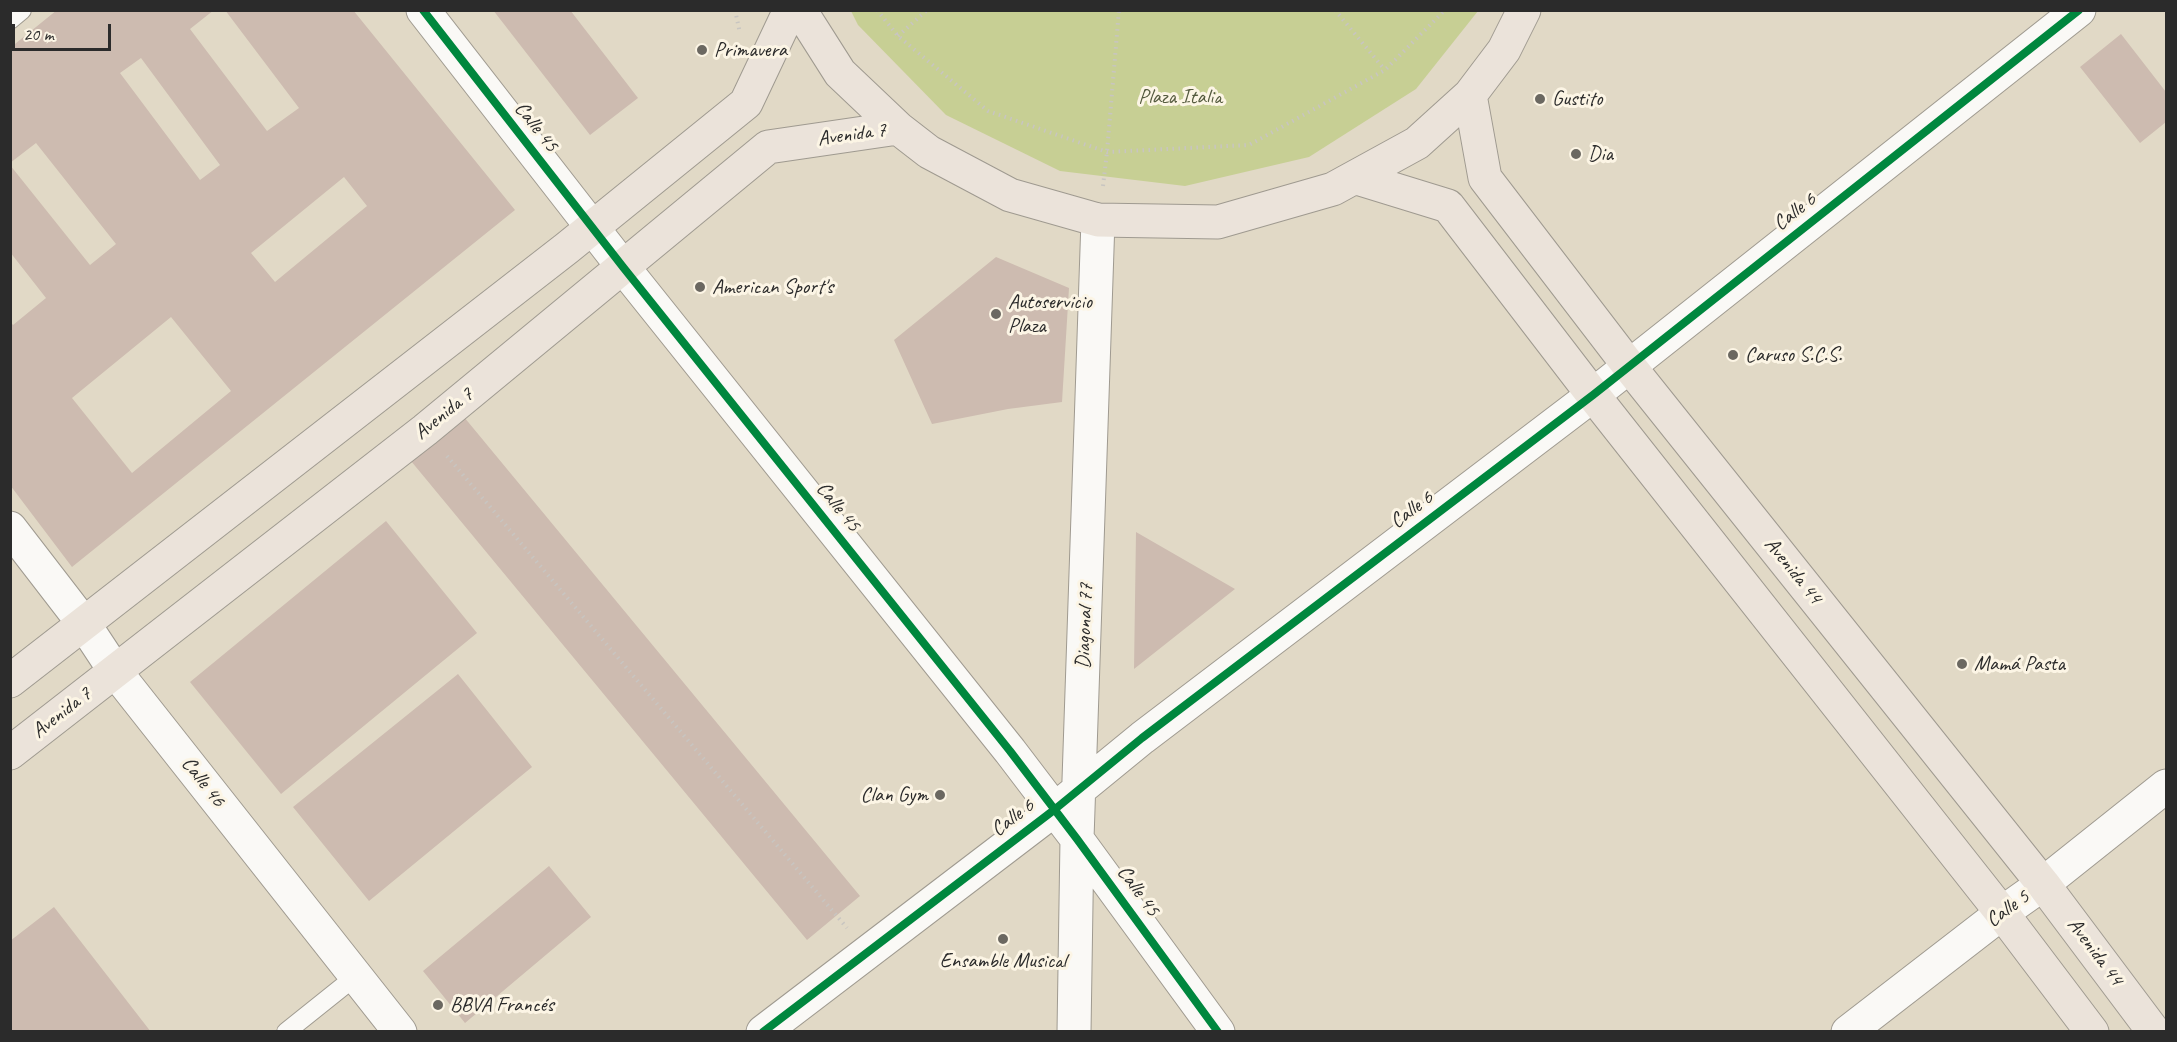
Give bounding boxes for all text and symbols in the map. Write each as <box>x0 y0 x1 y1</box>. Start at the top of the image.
scale bar <box>15 12 114 50</box>
text: 20 m <box>23 23 54 45</box>
place label: Primavera <box>714 37 787 63</box>
marker: Primavera <box>695 43 709 57</box>
park label: Plaza Italia <box>1138 84 1222 110</box>
place label: Gustito <box>1552 86 1602 112</box>
marker: Gustito <box>1533 92 1547 106</box>
street label: Calle 45 <box>509 97 563 157</box>
street label: Avenida 7 <box>816 118 888 152</box>
place label: Dia <box>1588 141 1613 167</box>
marker: Dia <box>1569 147 1583 161</box>
street label: Calle 6 <box>1769 187 1821 237</box>
place label: American Sport's <box>712 274 833 300</box>
marker: American Sport's <box>693 280 707 294</box>
place label: Autoservicio Plaza <box>1008 289 1092 339</box>
marker: Autoservicio Plaza <box>989 307 1003 321</box>
place label: Caruso S.C.S. <box>1745 342 1842 368</box>
marker: Caruso S.C.S. <box>1726 348 1740 362</box>
street label: Avenida 7 <box>409 383 479 445</box>
street label: Calle 45 <box>810 477 866 537</box>
street label: Calle 6 <box>1385 486 1439 534</box>
street label: Avenida 44 <box>1759 533 1827 609</box>
street label: Diagonal 77 <box>1071 583 1099 669</box>
place label: Mamá Pasta <box>1974 651 2065 677</box>
marker: Mamá Pasta <box>1955 657 1969 671</box>
street label: Avenida 7 <box>27 682 97 744</box>
street label: Calle 46 <box>176 752 230 812</box>
place label: Clan Gym <box>860 782 928 808</box>
marker: Clan Gym <box>933 788 947 802</box>
street label: Calle 6 <box>986 794 1040 842</box>
street label: Calle 45 <box>1111 861 1165 921</box>
street label: Calle 5 <box>1981 885 2035 933</box>
street label: Avenida 44 <box>2061 913 2129 991</box>
marker: Ensamble Musical <box>996 932 1010 946</box>
place label: Ensamble Musical <box>940 948 1066 974</box>
place label: BBVA Francés <box>450 992 554 1018</box>
marker: BBVA Francés <box>431 998 445 1012</box>

